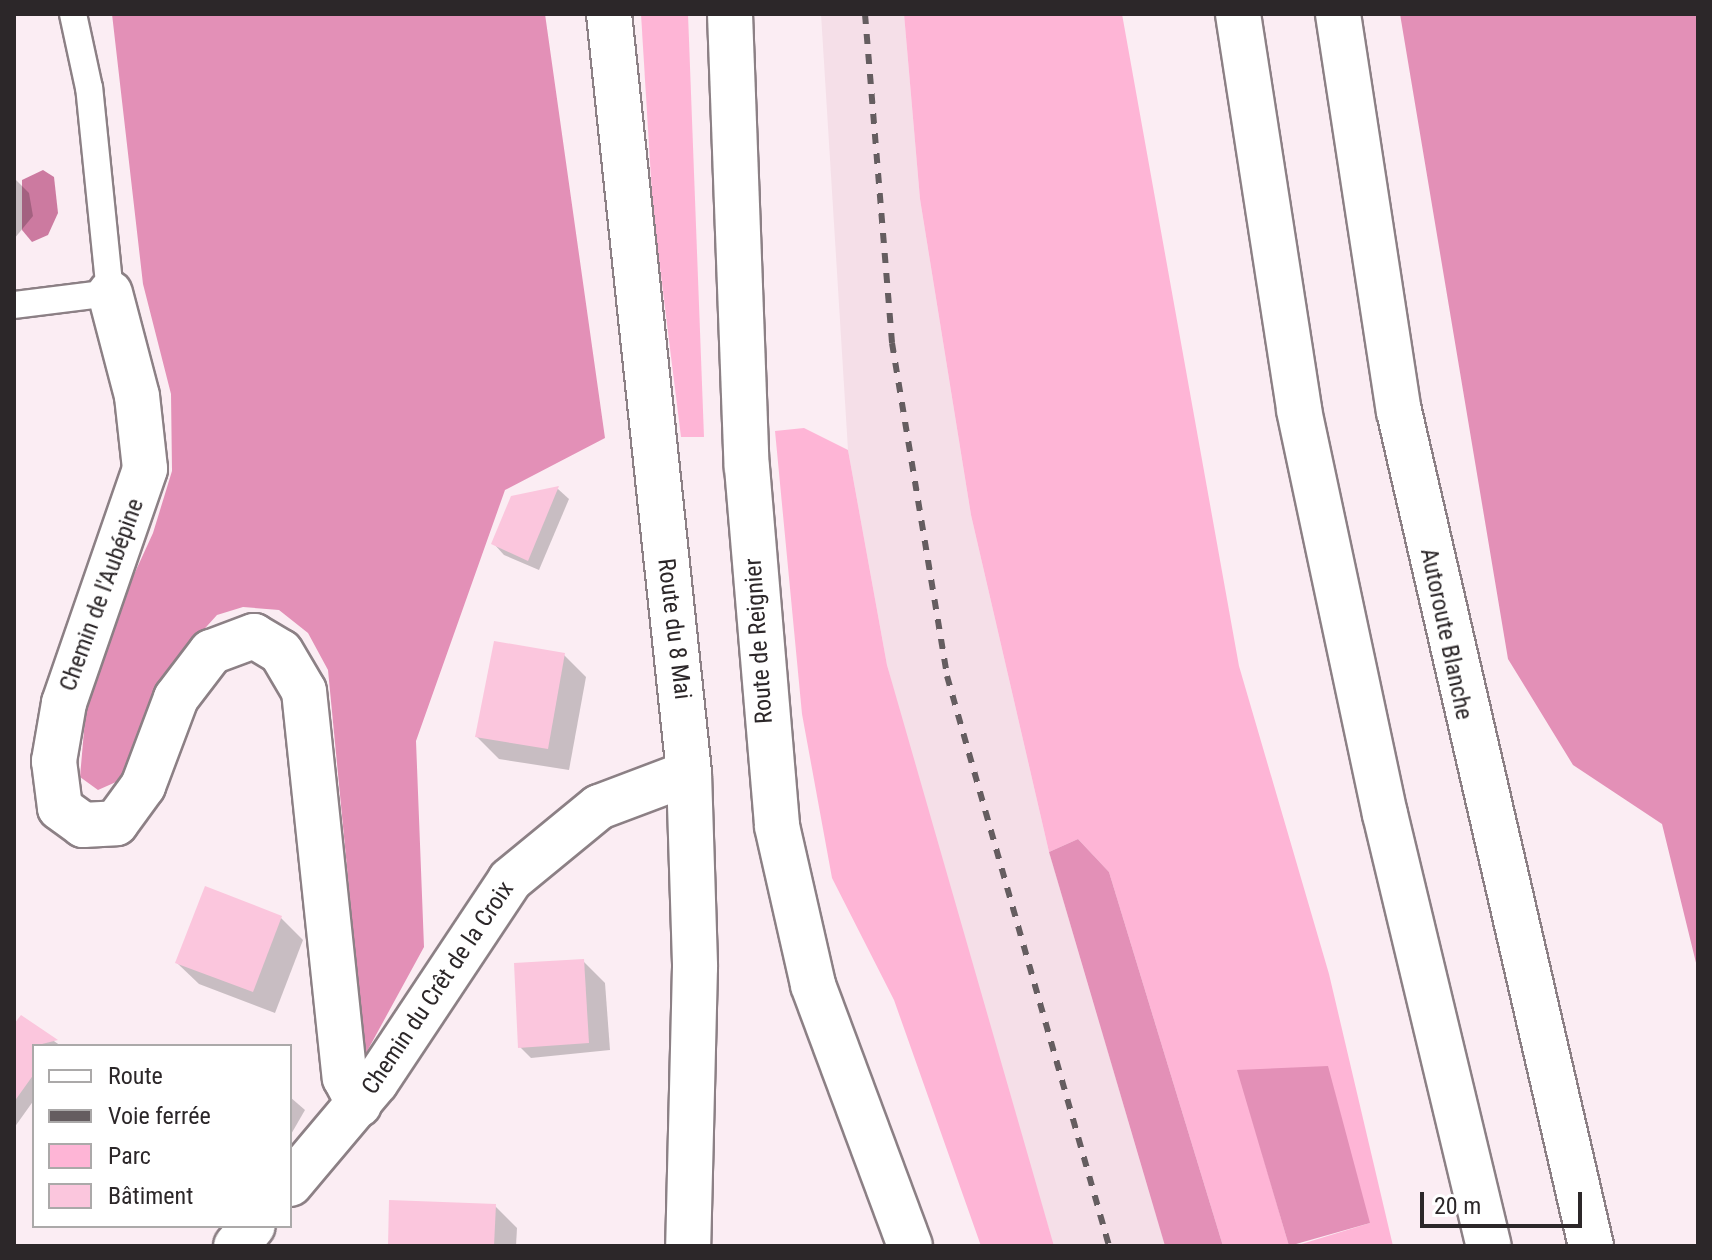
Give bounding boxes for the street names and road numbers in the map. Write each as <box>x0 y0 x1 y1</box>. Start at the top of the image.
street label: Chemin de l'Aubépine <box>54 495 150 695</box>
street label: Autoroute Blanche <box>1414 546 1478 722</box>
street label: Route du 8 Mai <box>651 557 697 701</box>
street label: Route de Reignier <box>739 557 779 725</box>
street label: Chemin du Crêt de la Croix <box>356 876 520 1100</box>

